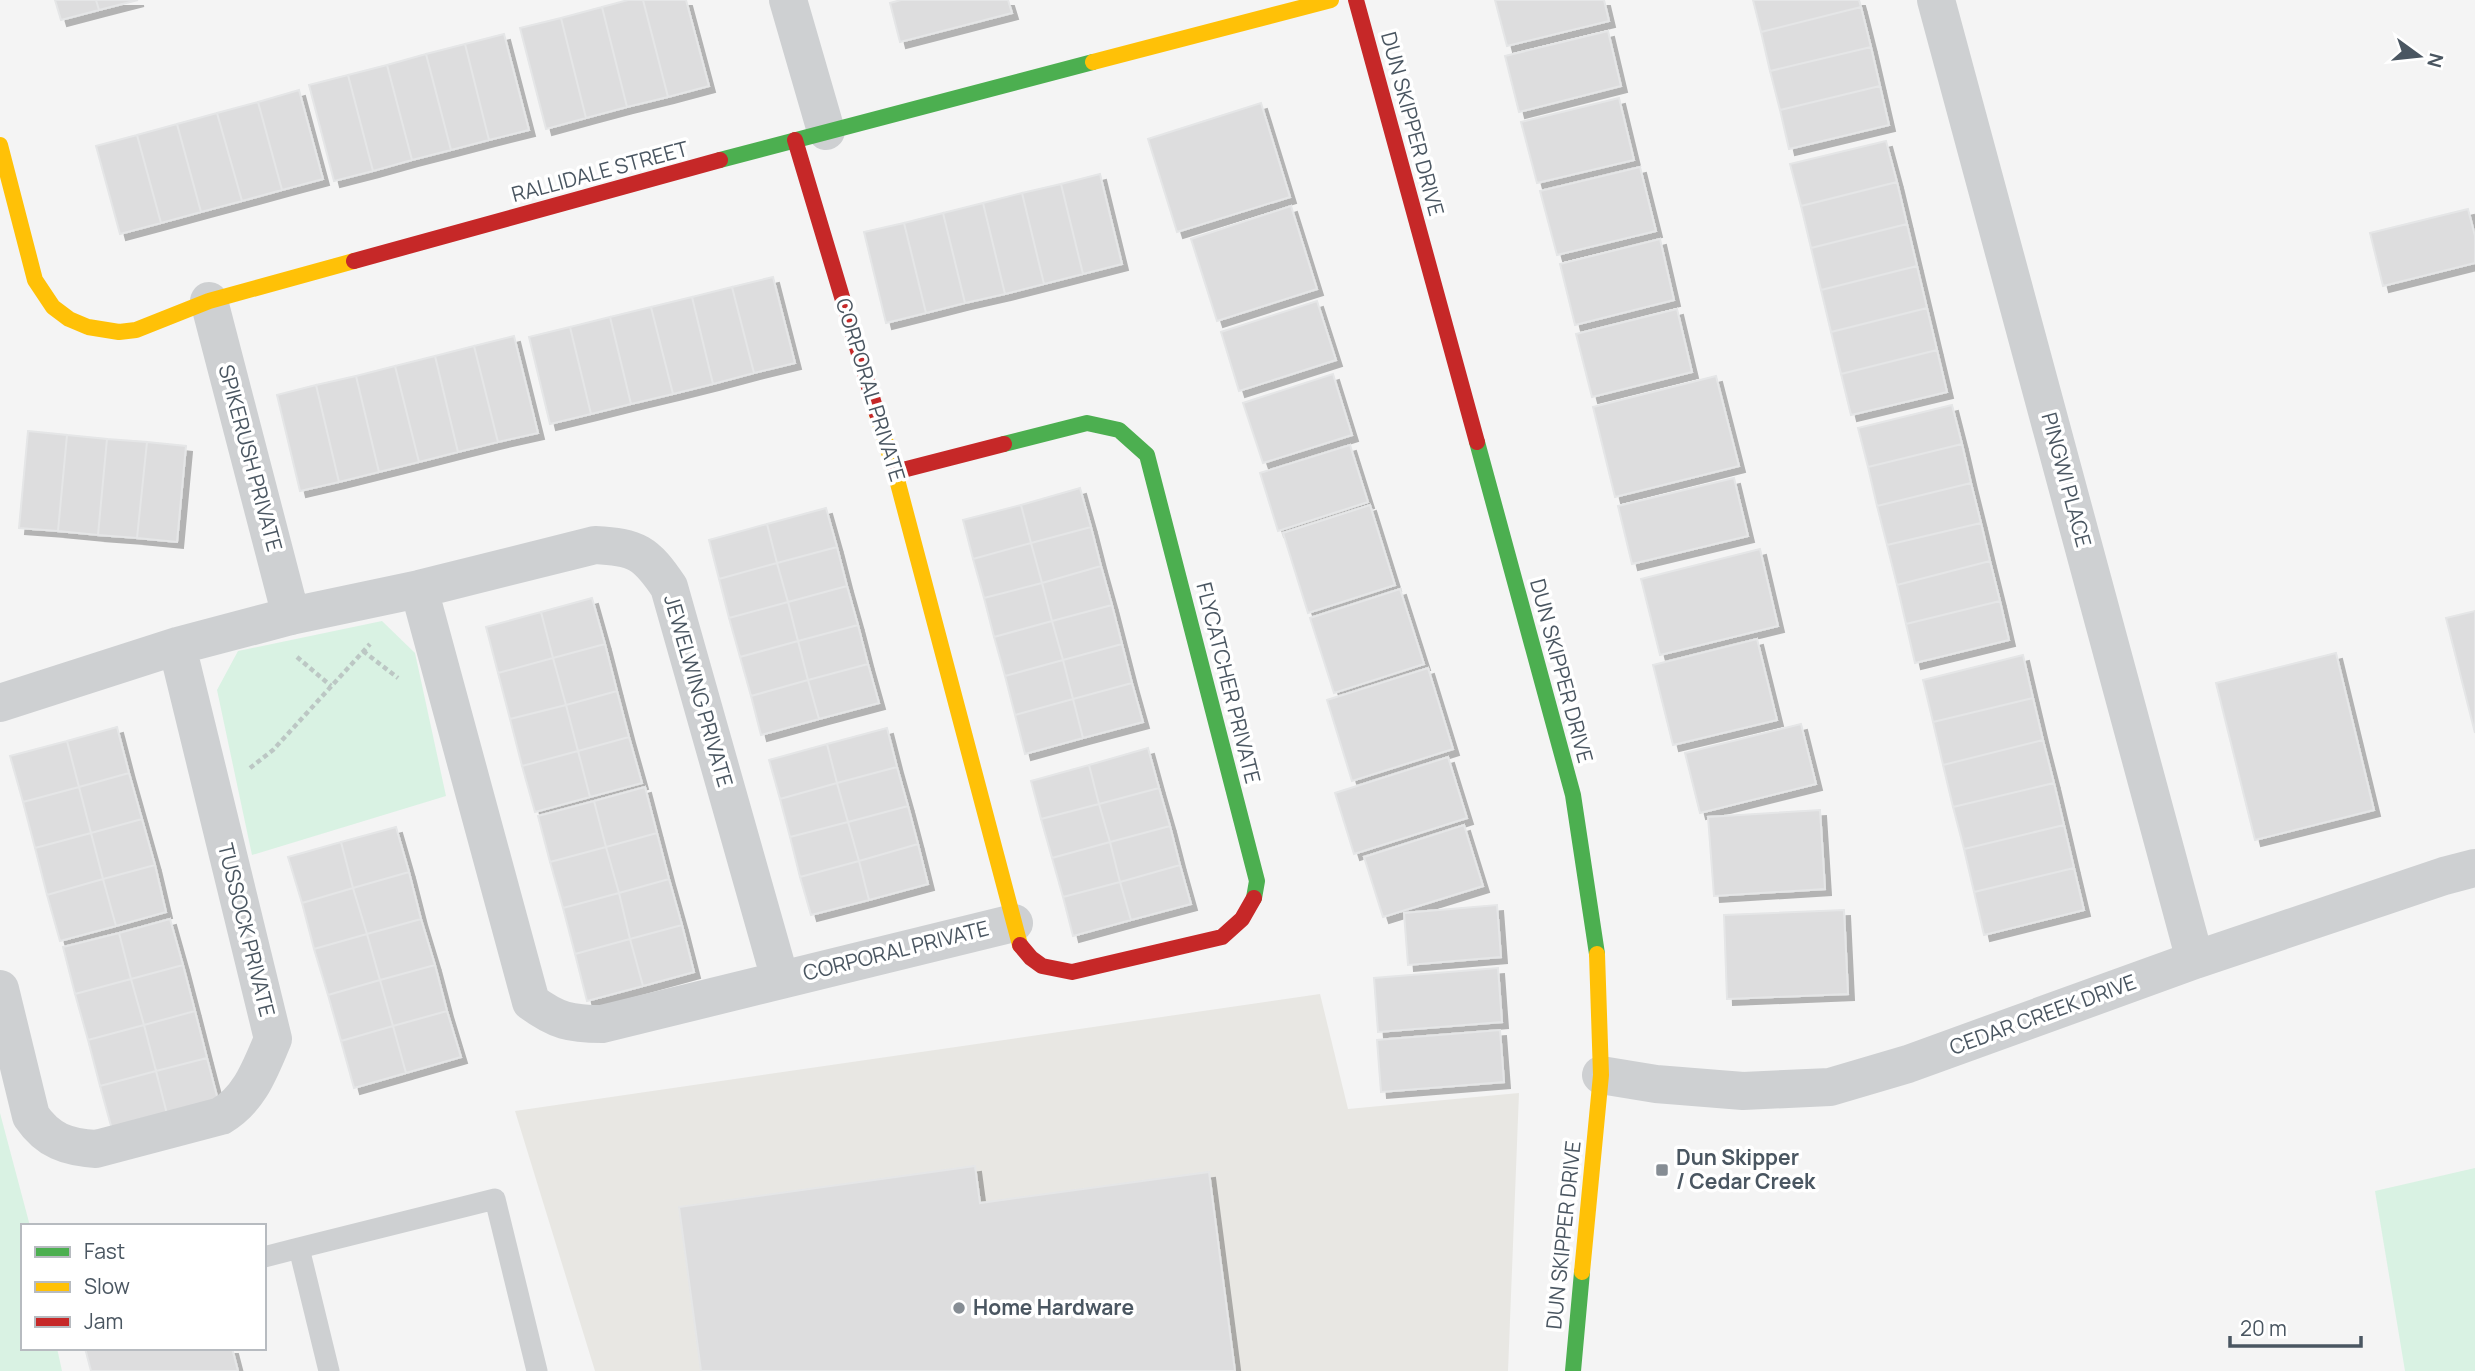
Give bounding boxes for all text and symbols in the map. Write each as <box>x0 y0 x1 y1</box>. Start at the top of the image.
north arrow <box>2384 21 2454 91</box>
street label: DUN SKIPPER DRIVE <box>1375 29 1451 219</box>
text: N <box>2421 50 2450 70</box>
street label: RALLIDALE STREET <box>508 134 692 208</box>
street label: CORPORAL PRIVATE <box>830 295 912 485</box>
street label: SPIKERUSH PRIVATE <box>213 361 289 554</box>
street label: PINGWI PLACE <box>2036 409 2098 550</box>
street label: DUN SKIPPER DRIVE <box>1524 576 1600 766</box>
street label: FLYCATCHER PRIVATE <box>1190 579 1268 786</box>
street label: JEWELWING PRIVATE <box>658 591 740 790</box>
street label: TUSSOCK PRIVATE <box>212 840 282 1019</box>
street label: CORPORAL PRIVATE <box>800 913 991 987</box>
street label: CEDAR CREEK DRIVE <box>1945 967 2140 1061</box>
street label: DUN SKIPPER DRIVE <box>1539 1139 1587 1331</box>
place label: Dun Skipper / Cedar Creek <box>1676 1143 1816 1195</box>
marker: Dun Skipper / Cedar Creek <box>1654 1162 1670 1178</box>
legend <box>21 1224 266 1350</box>
text: Fast <box>84 1237 125 1265</box>
text: Slow <box>84 1272 130 1300</box>
place label: Home Hardware <box>973 1293 1134 1321</box>
marker: Home Hardware <box>951 1300 967 1316</box>
scale bar <box>2230 1304 2361 1348</box>
text: Jam <box>84 1307 123 1335</box>
text: 20 m <box>2240 1314 2287 1342</box>

